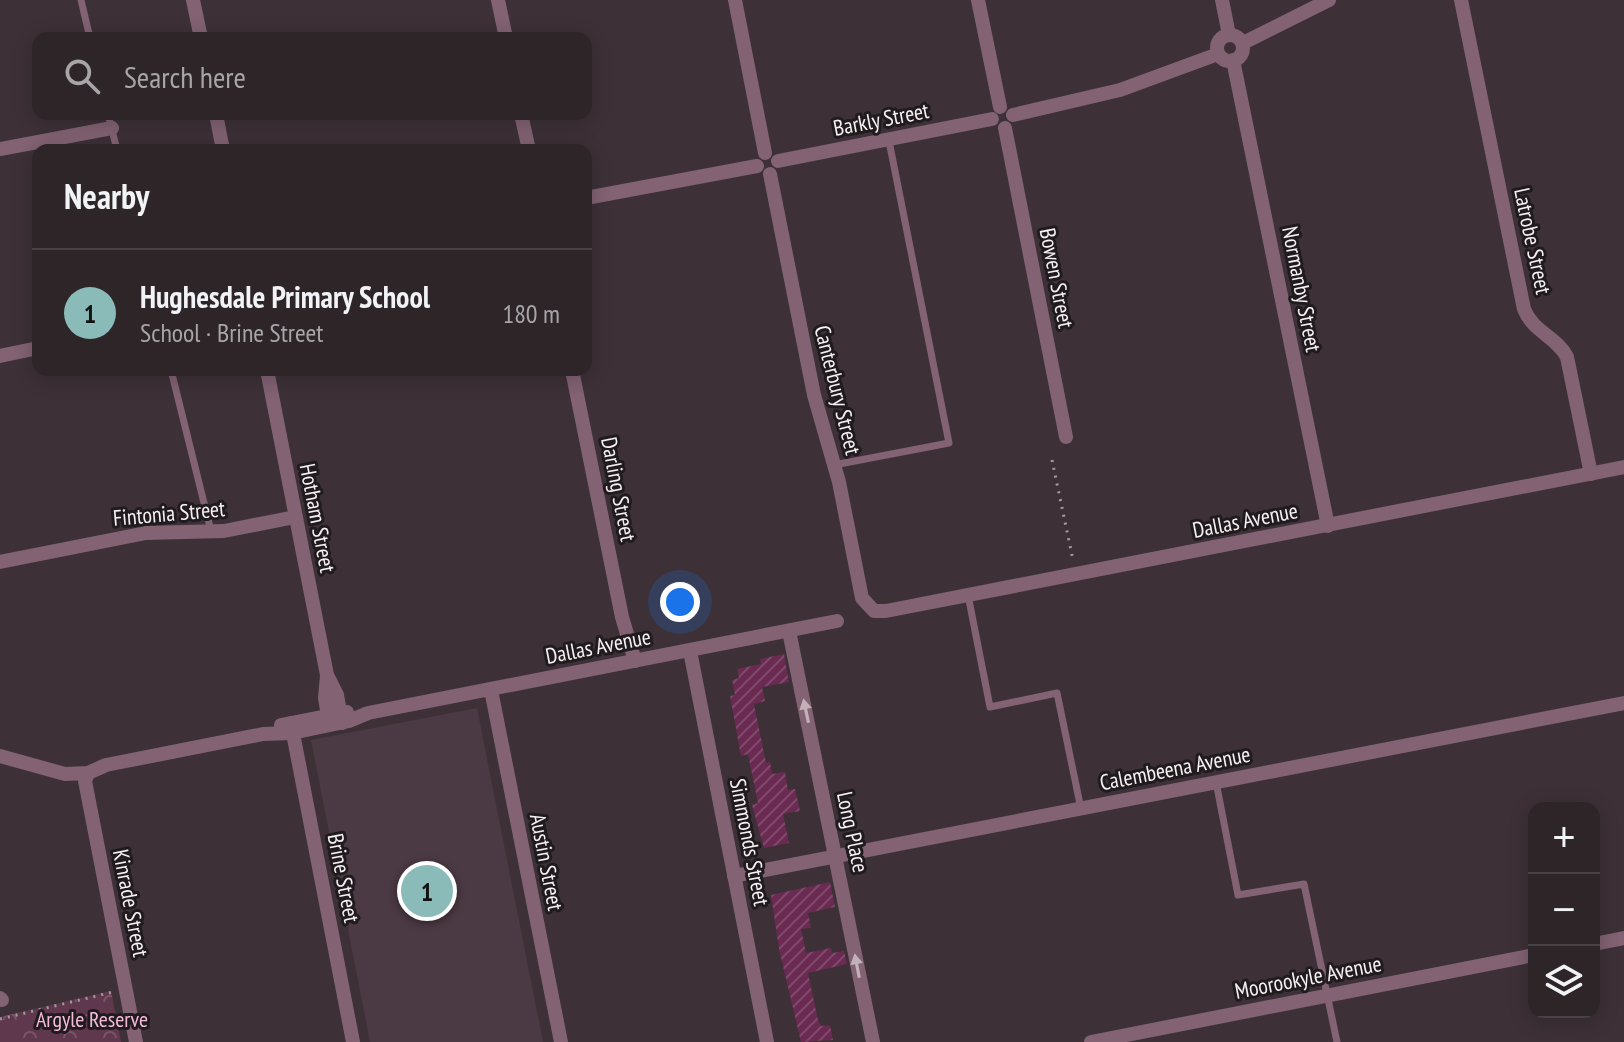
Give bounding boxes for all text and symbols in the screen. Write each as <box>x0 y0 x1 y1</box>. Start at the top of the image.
search box <box>32 32 592 120</box>
icon: search <box>60 54 104 98</box>
text: Search here <box>124 57 246 96</box>
street label: Barkly Street <box>831 96 931 142</box>
text: Nearby <box>64 174 149 218</box>
street label: Latrobe Street <box>1508 185 1558 297</box>
street label: Normanby Street <box>1276 224 1328 354</box>
street label: Bowen Street <box>1034 226 1080 330</box>
text: Hughesdale Primary School <box>140 277 430 316</box>
text: 1 <box>84 297 96 330</box>
text: 180 m <box>502 297 560 330</box>
text: School · Brine Street <box>140 316 323 349</box>
street label: Canterbury Street <box>808 322 868 458</box>
street label: Darling Street <box>595 434 643 544</box>
street label: Hotham Street <box>294 461 342 575</box>
street label: Fintonia Street <box>112 494 226 532</box>
street label: Dallas Avenue <box>1190 496 1300 544</box>
your location <box>660 582 700 622</box>
street label: Dallas Avenue <box>543 622 653 670</box>
one-way arrow <box>799 698 811 723</box>
street label: Calembeena Avenue <box>1097 740 1253 796</box>
street label: Simmonds Street <box>724 776 776 908</box>
street label: Long Place <box>831 789 875 875</box>
map controls <box>1528 802 1600 1018</box>
button: + <box>1528 802 1600 874</box>
street label: Austin Street <box>524 811 570 913</box>
street label: Brine Street <box>322 831 366 925</box>
street label: Kinrade Street <box>107 847 155 959</box>
pin: 1 <box>401 861 453 921</box>
button: − <box>1528 874 1600 946</box>
button: layers <box>1528 946 1600 1018</box>
street label: Moorookyle Avenue <box>1232 949 1384 1005</box>
one-way arrow <box>851 953 863 978</box>
park label: Argyle Reserve <box>36 1005 148 1033</box>

